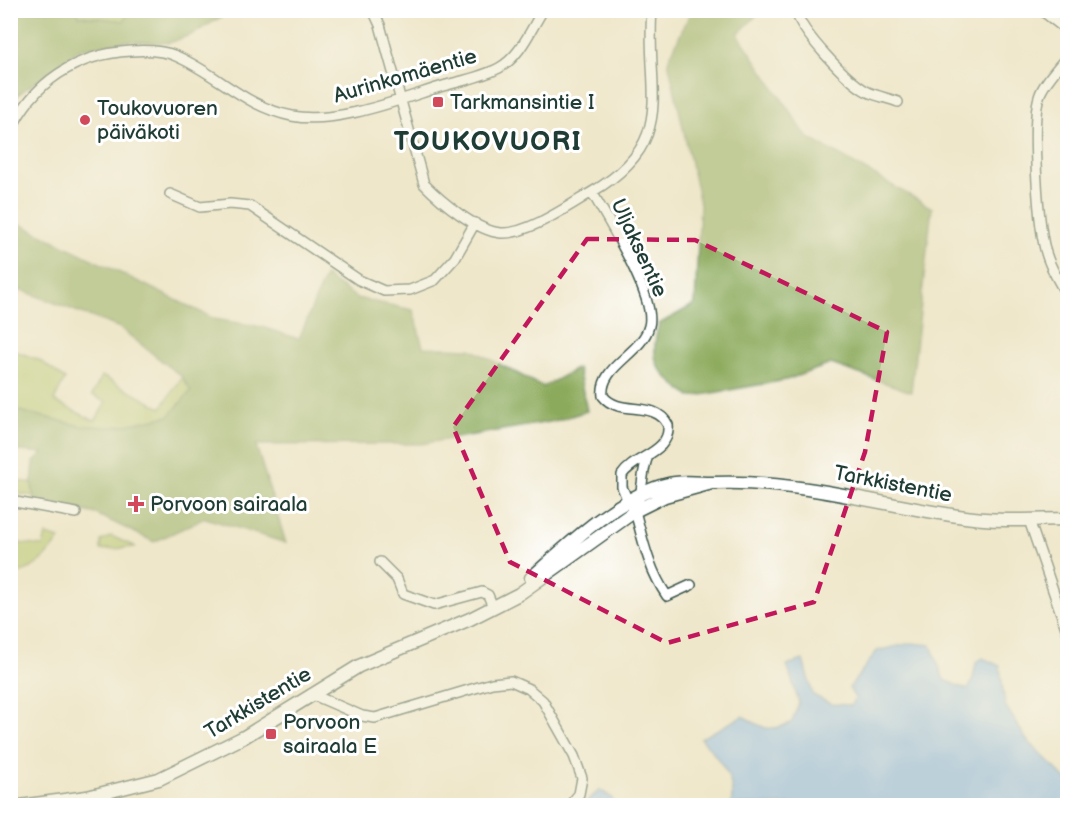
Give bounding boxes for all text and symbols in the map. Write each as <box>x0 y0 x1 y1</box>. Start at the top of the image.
street label: Aurinkomäentie <box>330 44 480 108</box>
place label: Tarkmansintie I <box>450 90 594 115</box>
marker: Tarkmansintie I <box>431 95 445 109</box>
place label: Toukovuoren päiväkoti <box>97 96 218 145</box>
marker: Toukovuoren päiväkoti <box>78 113 92 127</box>
district label: TOUKOVUORI <box>394 126 582 158</box>
street label: Uljaksentie <box>605 195 673 301</box>
street label: Tarkkistentie <box>832 460 954 508</box>
place label: Porvoon sairaala <box>150 492 308 517</box>
marker: Porvoon sairaala <box>127 495 145 513</box>
street label: Tarkkistentie <box>200 661 316 745</box>
place label: Porvoon sairaala E <box>283 710 377 759</box>
marker: Porvoon sairaala E <box>264 727 278 741</box>

